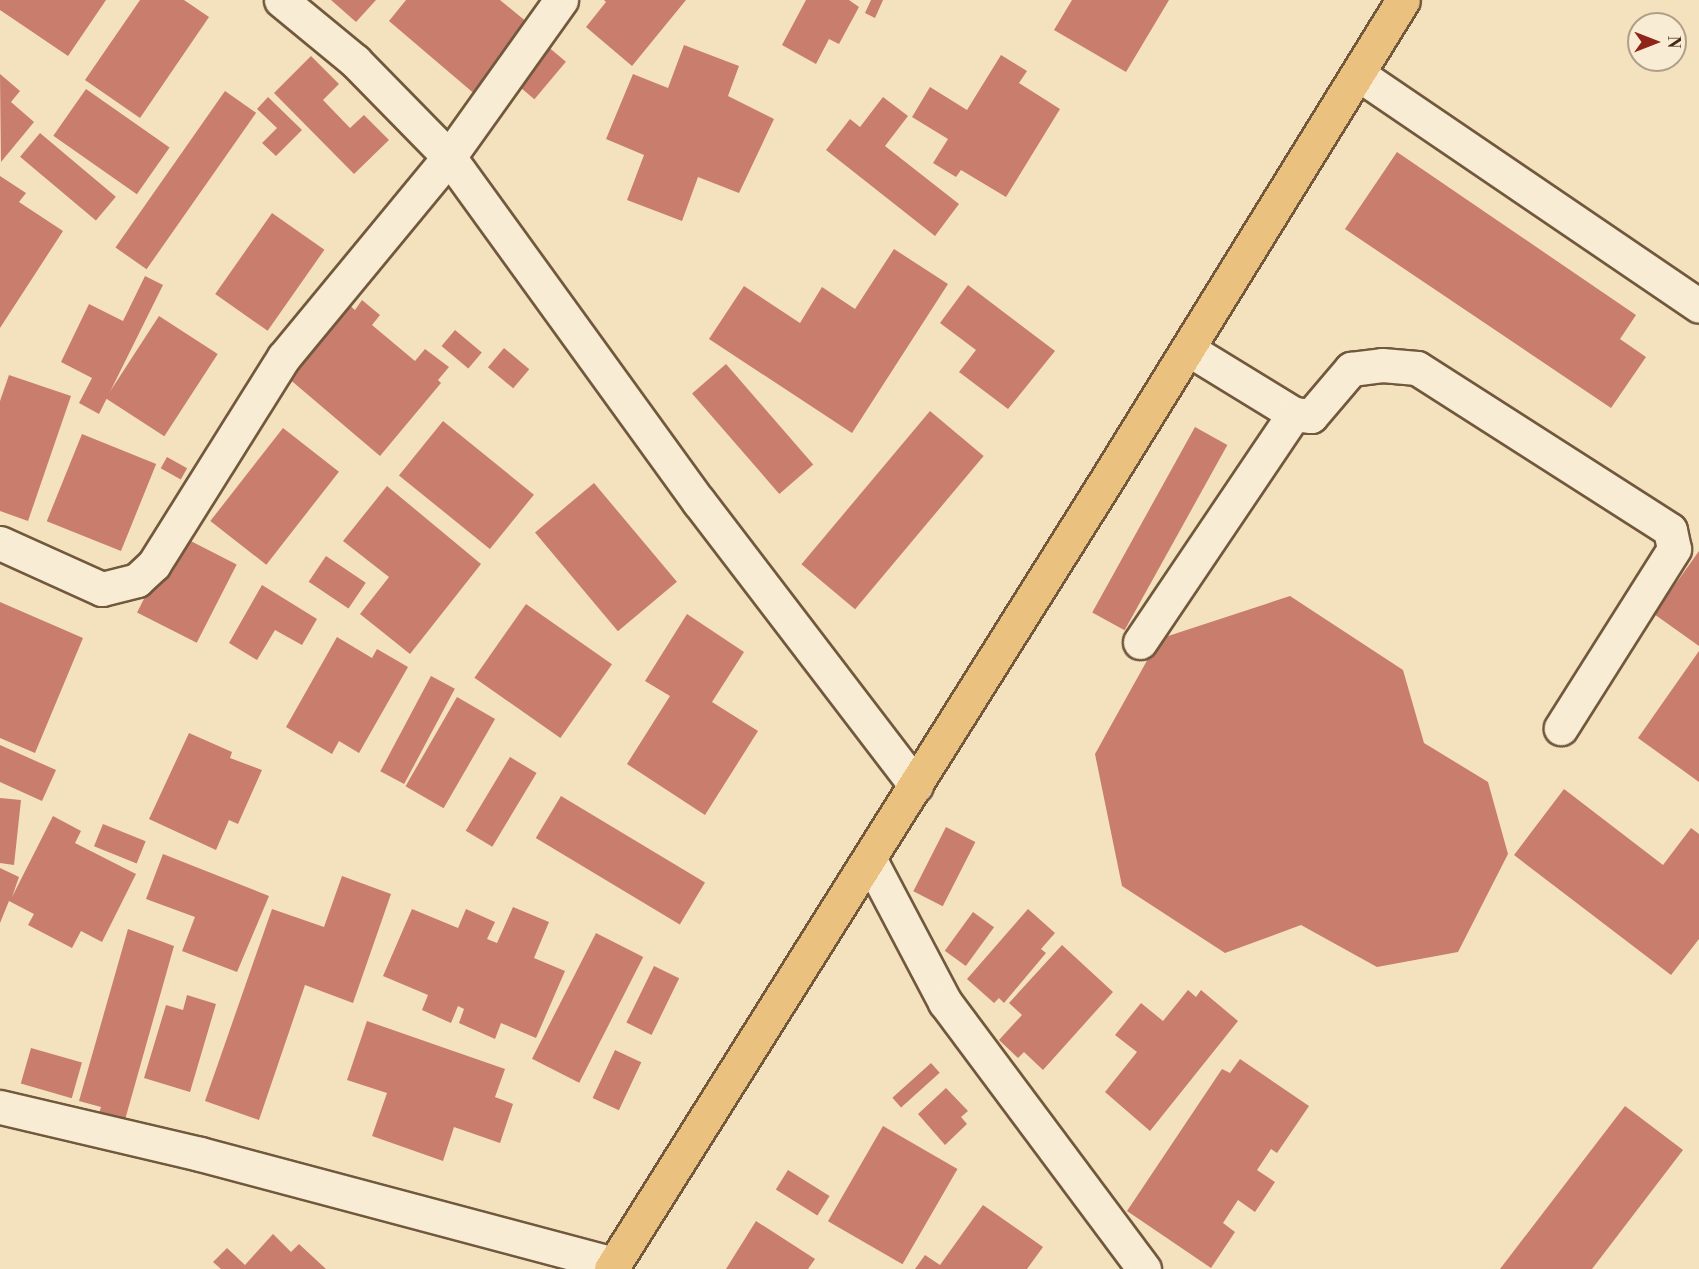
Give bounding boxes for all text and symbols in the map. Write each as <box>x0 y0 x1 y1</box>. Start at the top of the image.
north arrow <box>1627 12 1687 72</box>
text: N <box>1663 36 1683 48</box>

